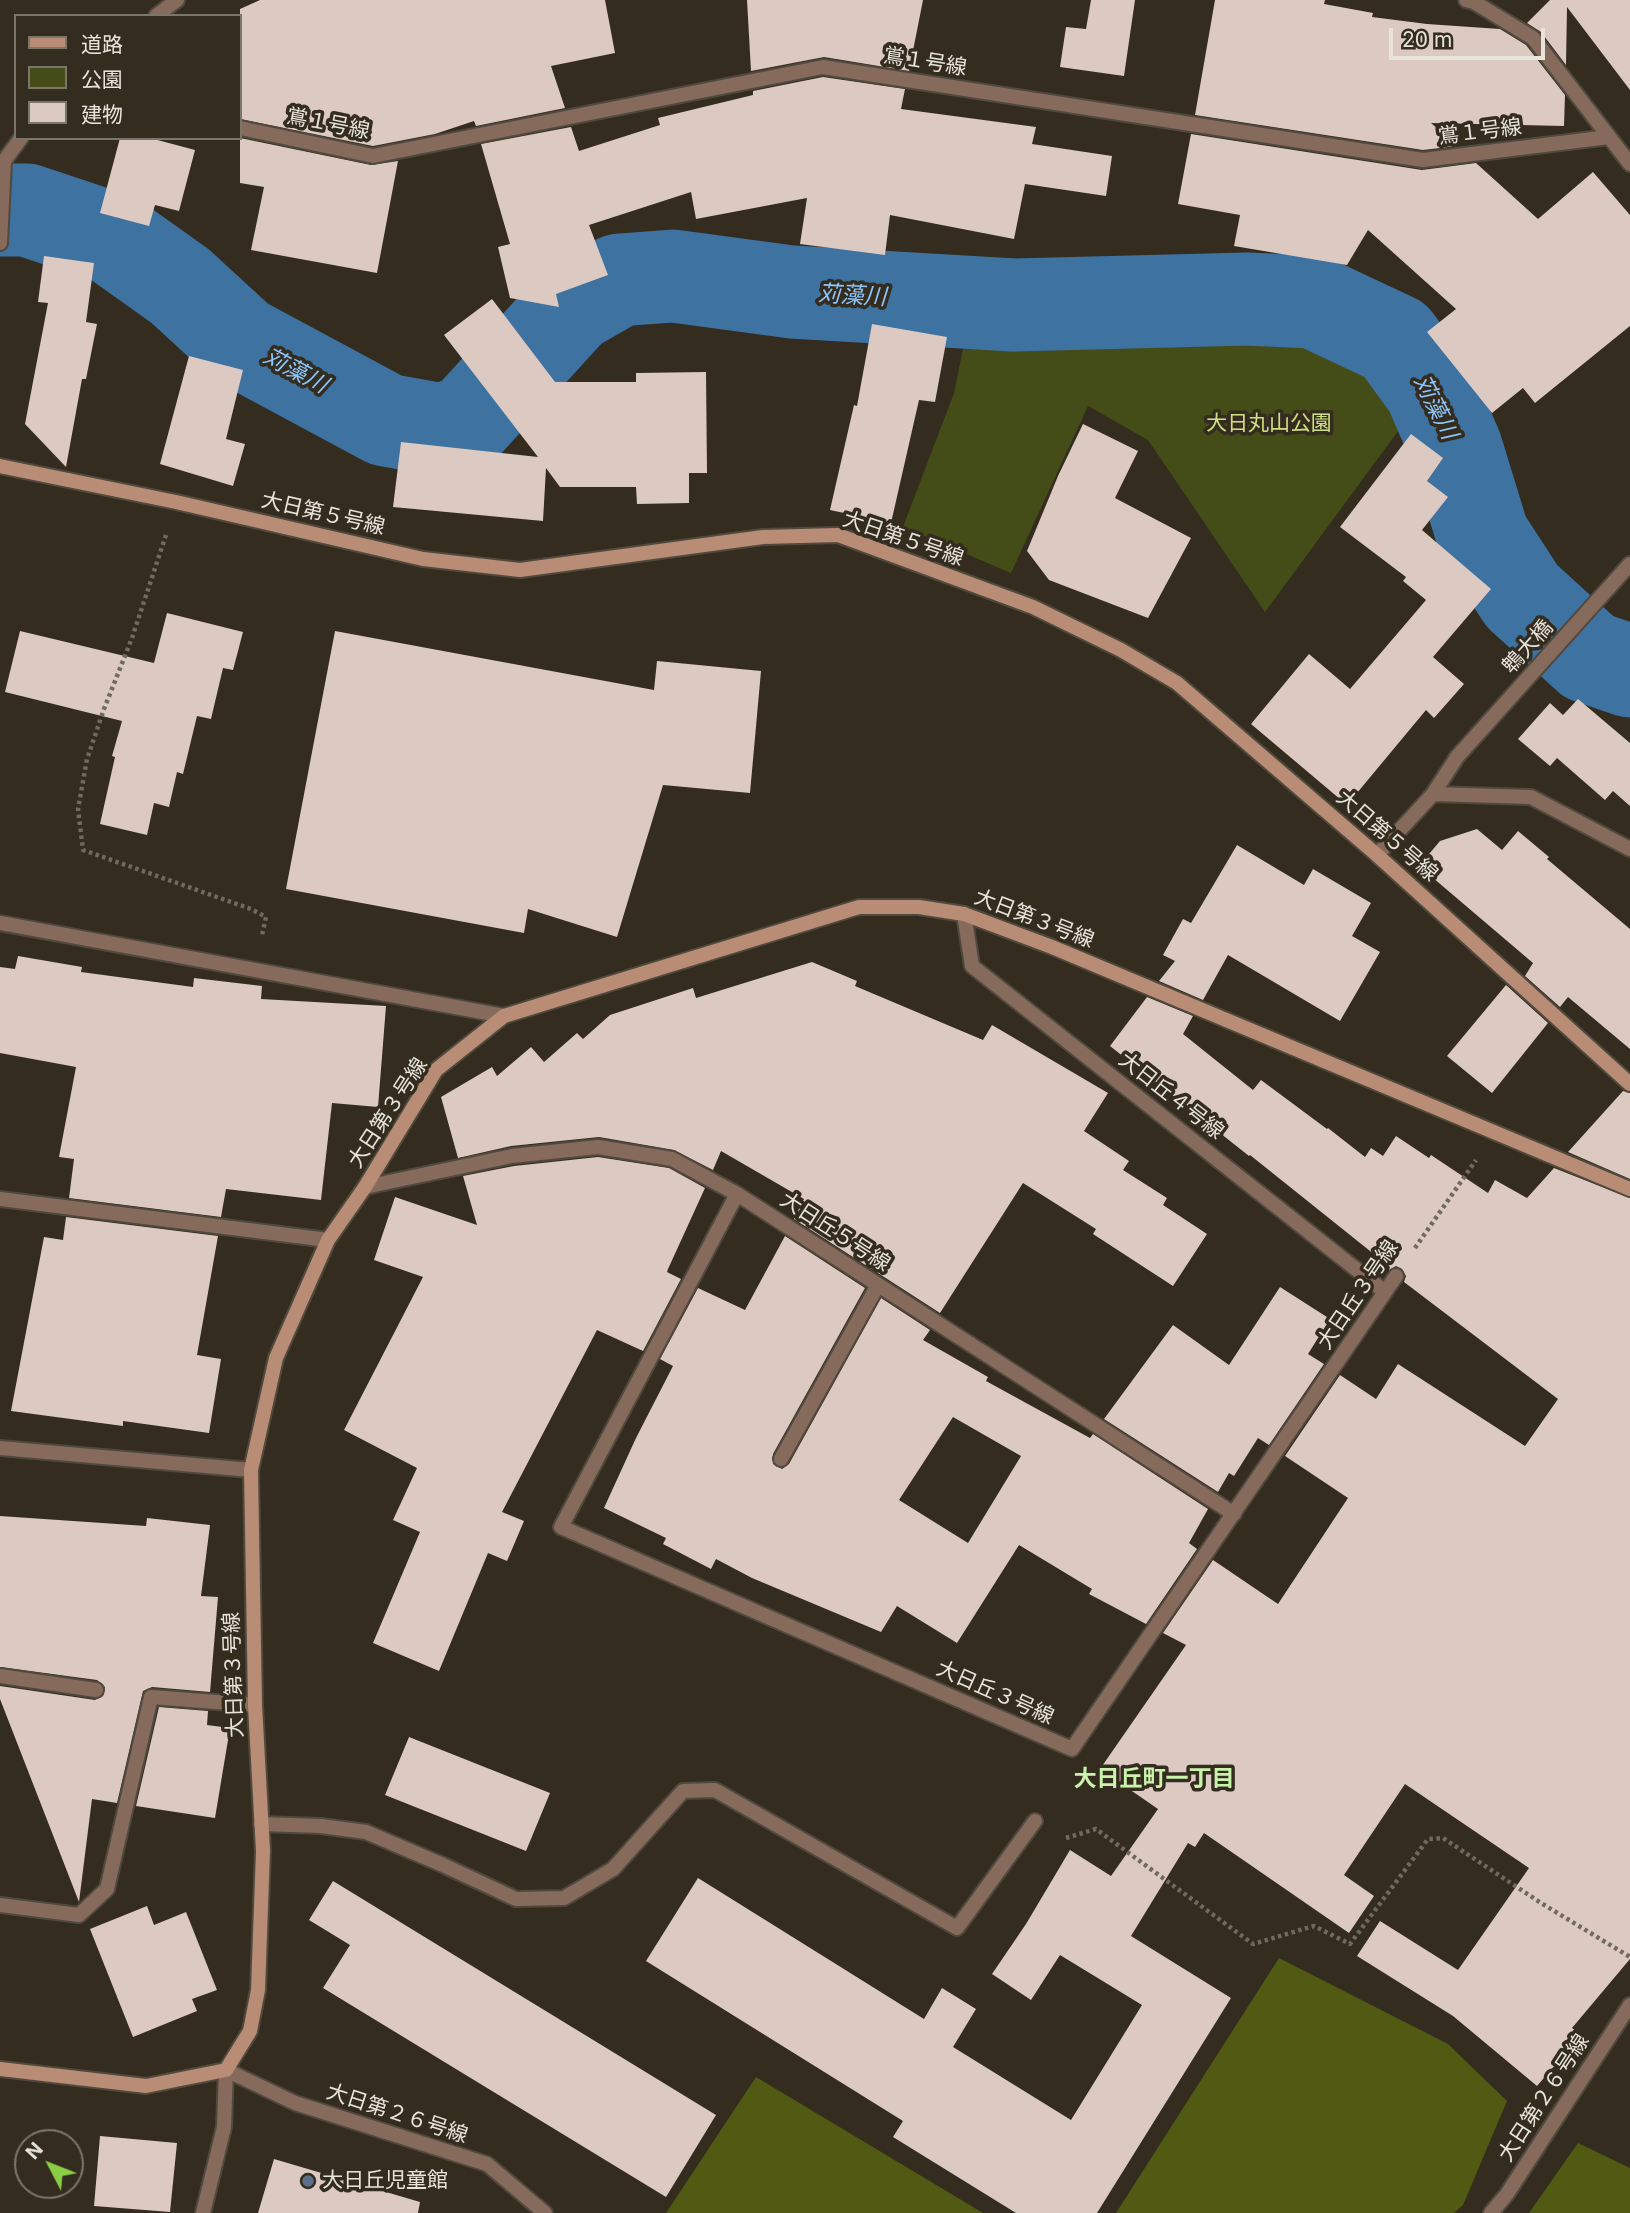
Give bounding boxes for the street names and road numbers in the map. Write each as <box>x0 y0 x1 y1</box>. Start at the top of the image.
street label: 鴬１号線 <box>882 43 968 81</box>
street label: 鴬１号線 <box>284 104 372 144</box>
street label: 鴬１号線 <box>1437 114 1523 150</box>
street label: 大日第５号線 <box>259 488 387 540</box>
street label: 大日第５号線 <box>839 507 967 571</box>
street label: 鵯大橋 <box>1498 615 1558 679</box>
street label: 大日第５号線 <box>1331 785 1443 887</box>
street label: 大日第３号線 <box>971 885 1097 953</box>
street label: 大日丘４号線 <box>1114 1047 1228 1145</box>
street label: 大日第３号線 <box>343 1053 433 1173</box>
street label: 大日丘５号線 <box>775 1187 895 1277</box>
street label: 大日丘３号線 <box>1312 1236 1404 1354</box>
street label: 大日第３号線 <box>219 1612 249 1738</box>
street label: 大日丘３号線 <box>932 1656 1058 1730</box>
street label: 大日第２６号線 <box>1493 2029 1595 2167</box>
street label: 大日第２６号線 <box>323 2079 471 2149</box>

